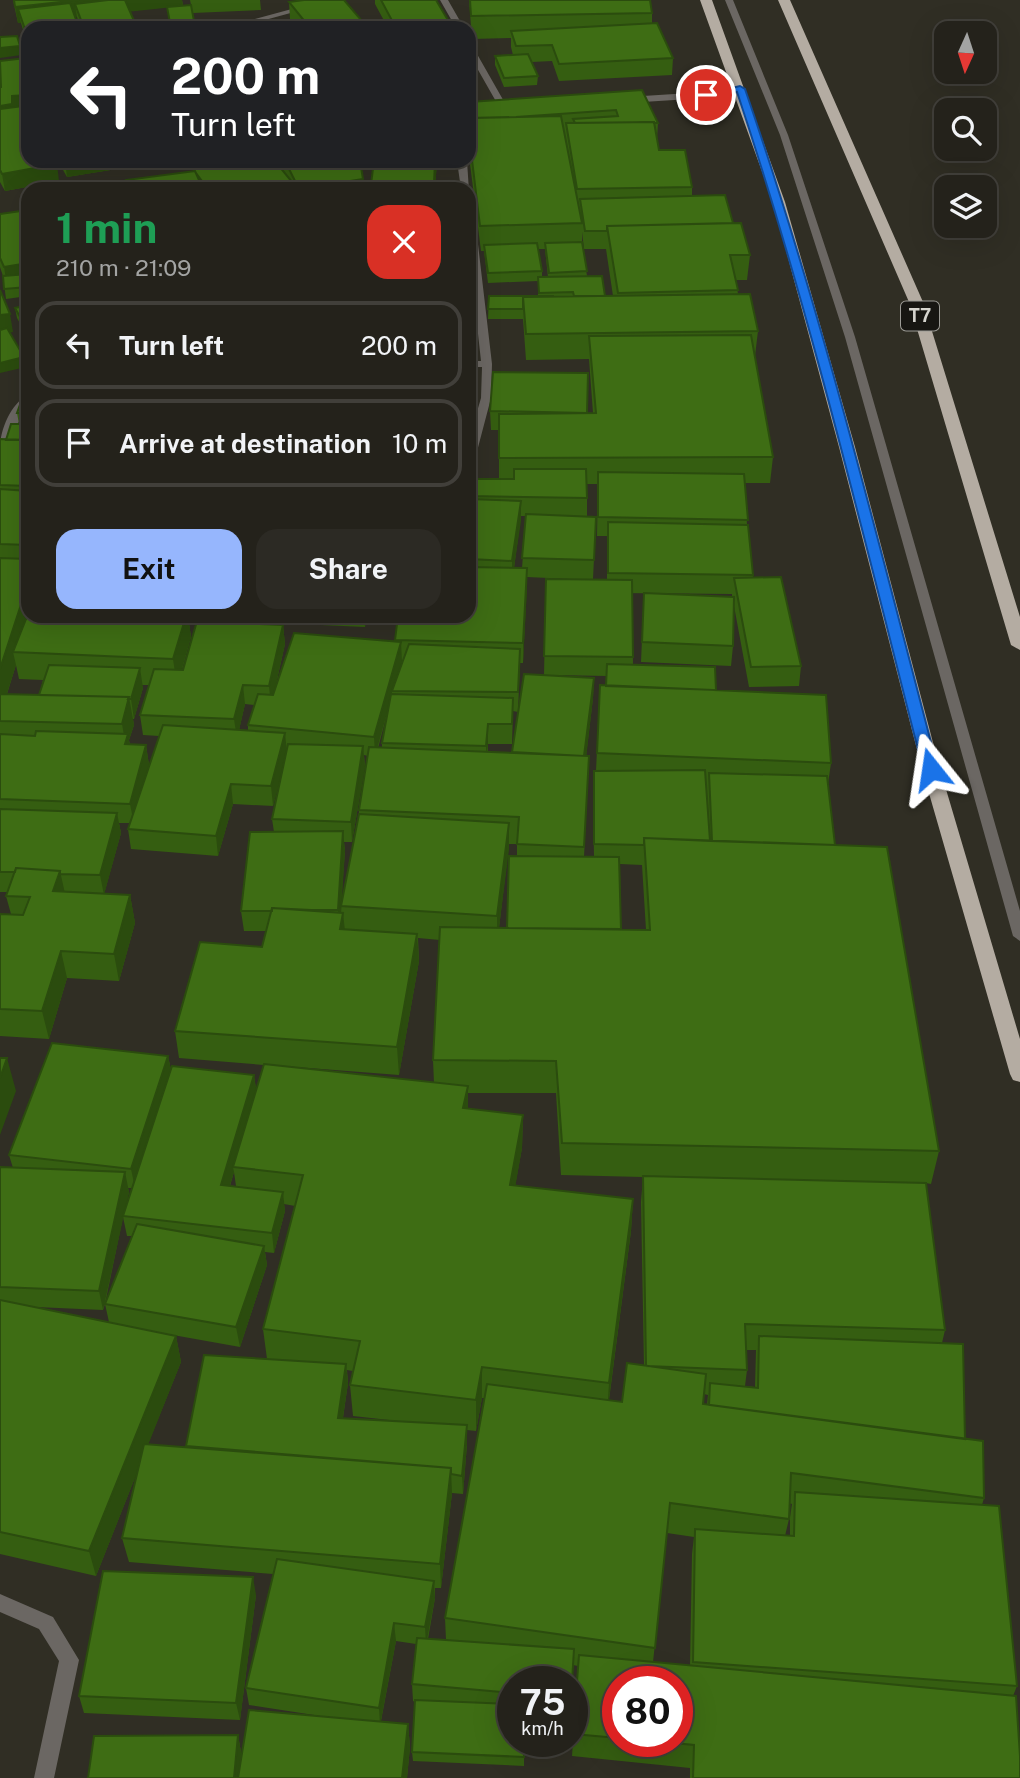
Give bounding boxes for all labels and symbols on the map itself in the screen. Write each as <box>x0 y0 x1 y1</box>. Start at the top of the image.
north arrow <box>934 21 998 84</box>
pin <box>676 65 736 125</box>
road number: T7 <box>901 302 939 330</box>
position arrow <box>894 732 968 806</box>
speed limit sign: 80 <box>602 1666 693 1757</box>

